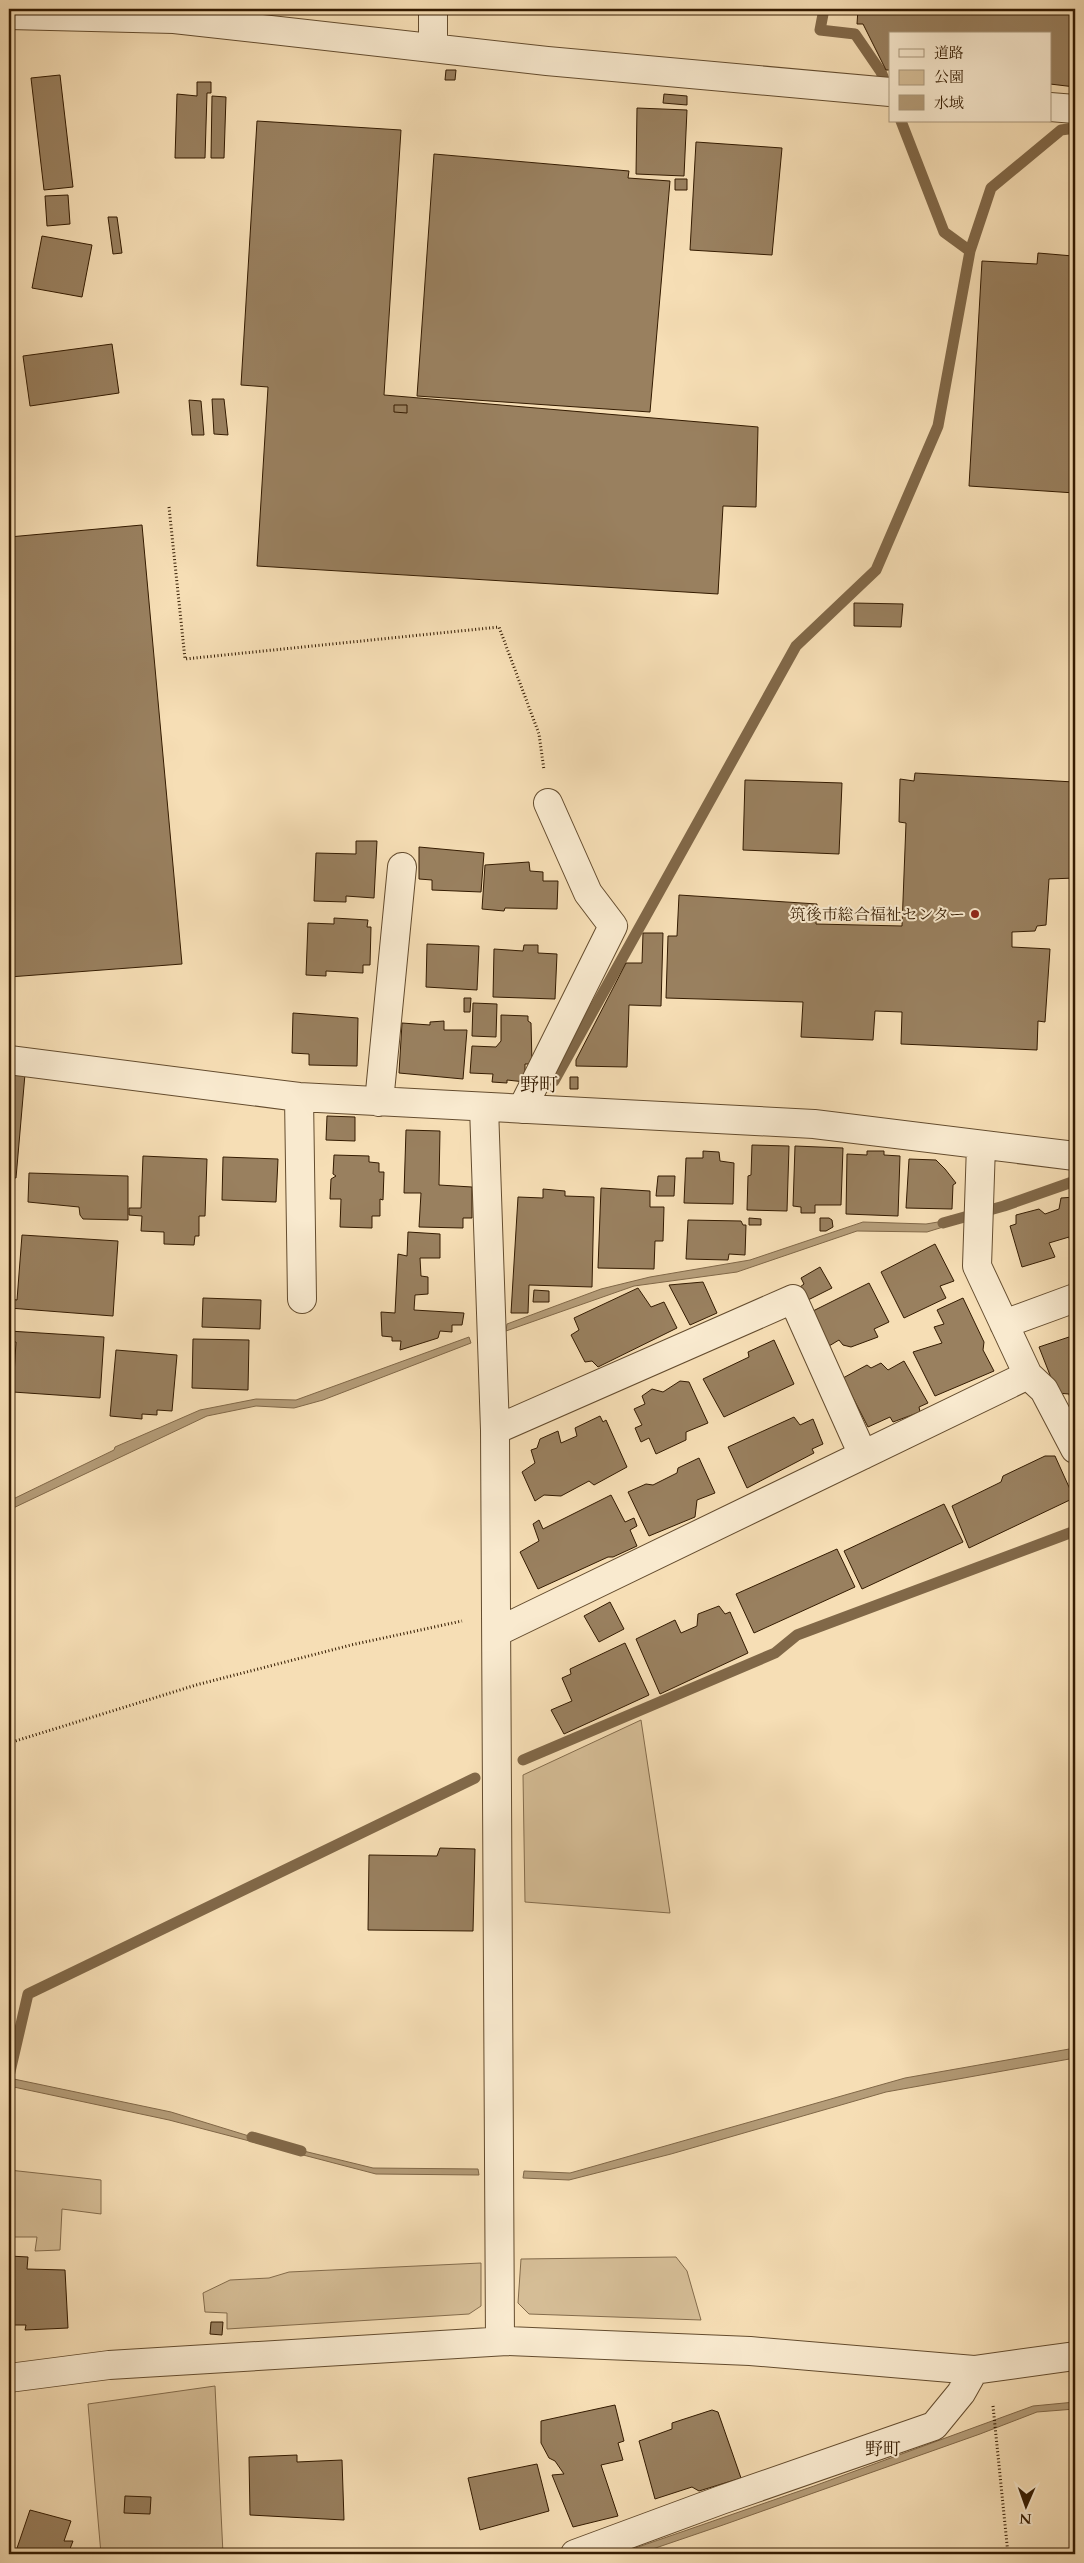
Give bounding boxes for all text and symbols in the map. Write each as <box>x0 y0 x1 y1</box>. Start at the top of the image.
legend <box>889 32 1052 122</box>
text: 道路 <box>934 43 964 63</box>
text: 公園 <box>934 67 964 87</box>
text: 水域 <box>934 93 964 113</box>
place label: 筑後市総合福祉センター <box>790 904 965 926</box>
marker: 筑後市総合福祉センター <box>969 908 981 920</box>
district label: 野町 <box>520 1072 558 1098</box>
district label: 野町 <box>865 2437 901 2462</box>
north arrow <box>1002 2480 1052 2530</box>
text: N <box>1019 2509 1032 2528</box>

